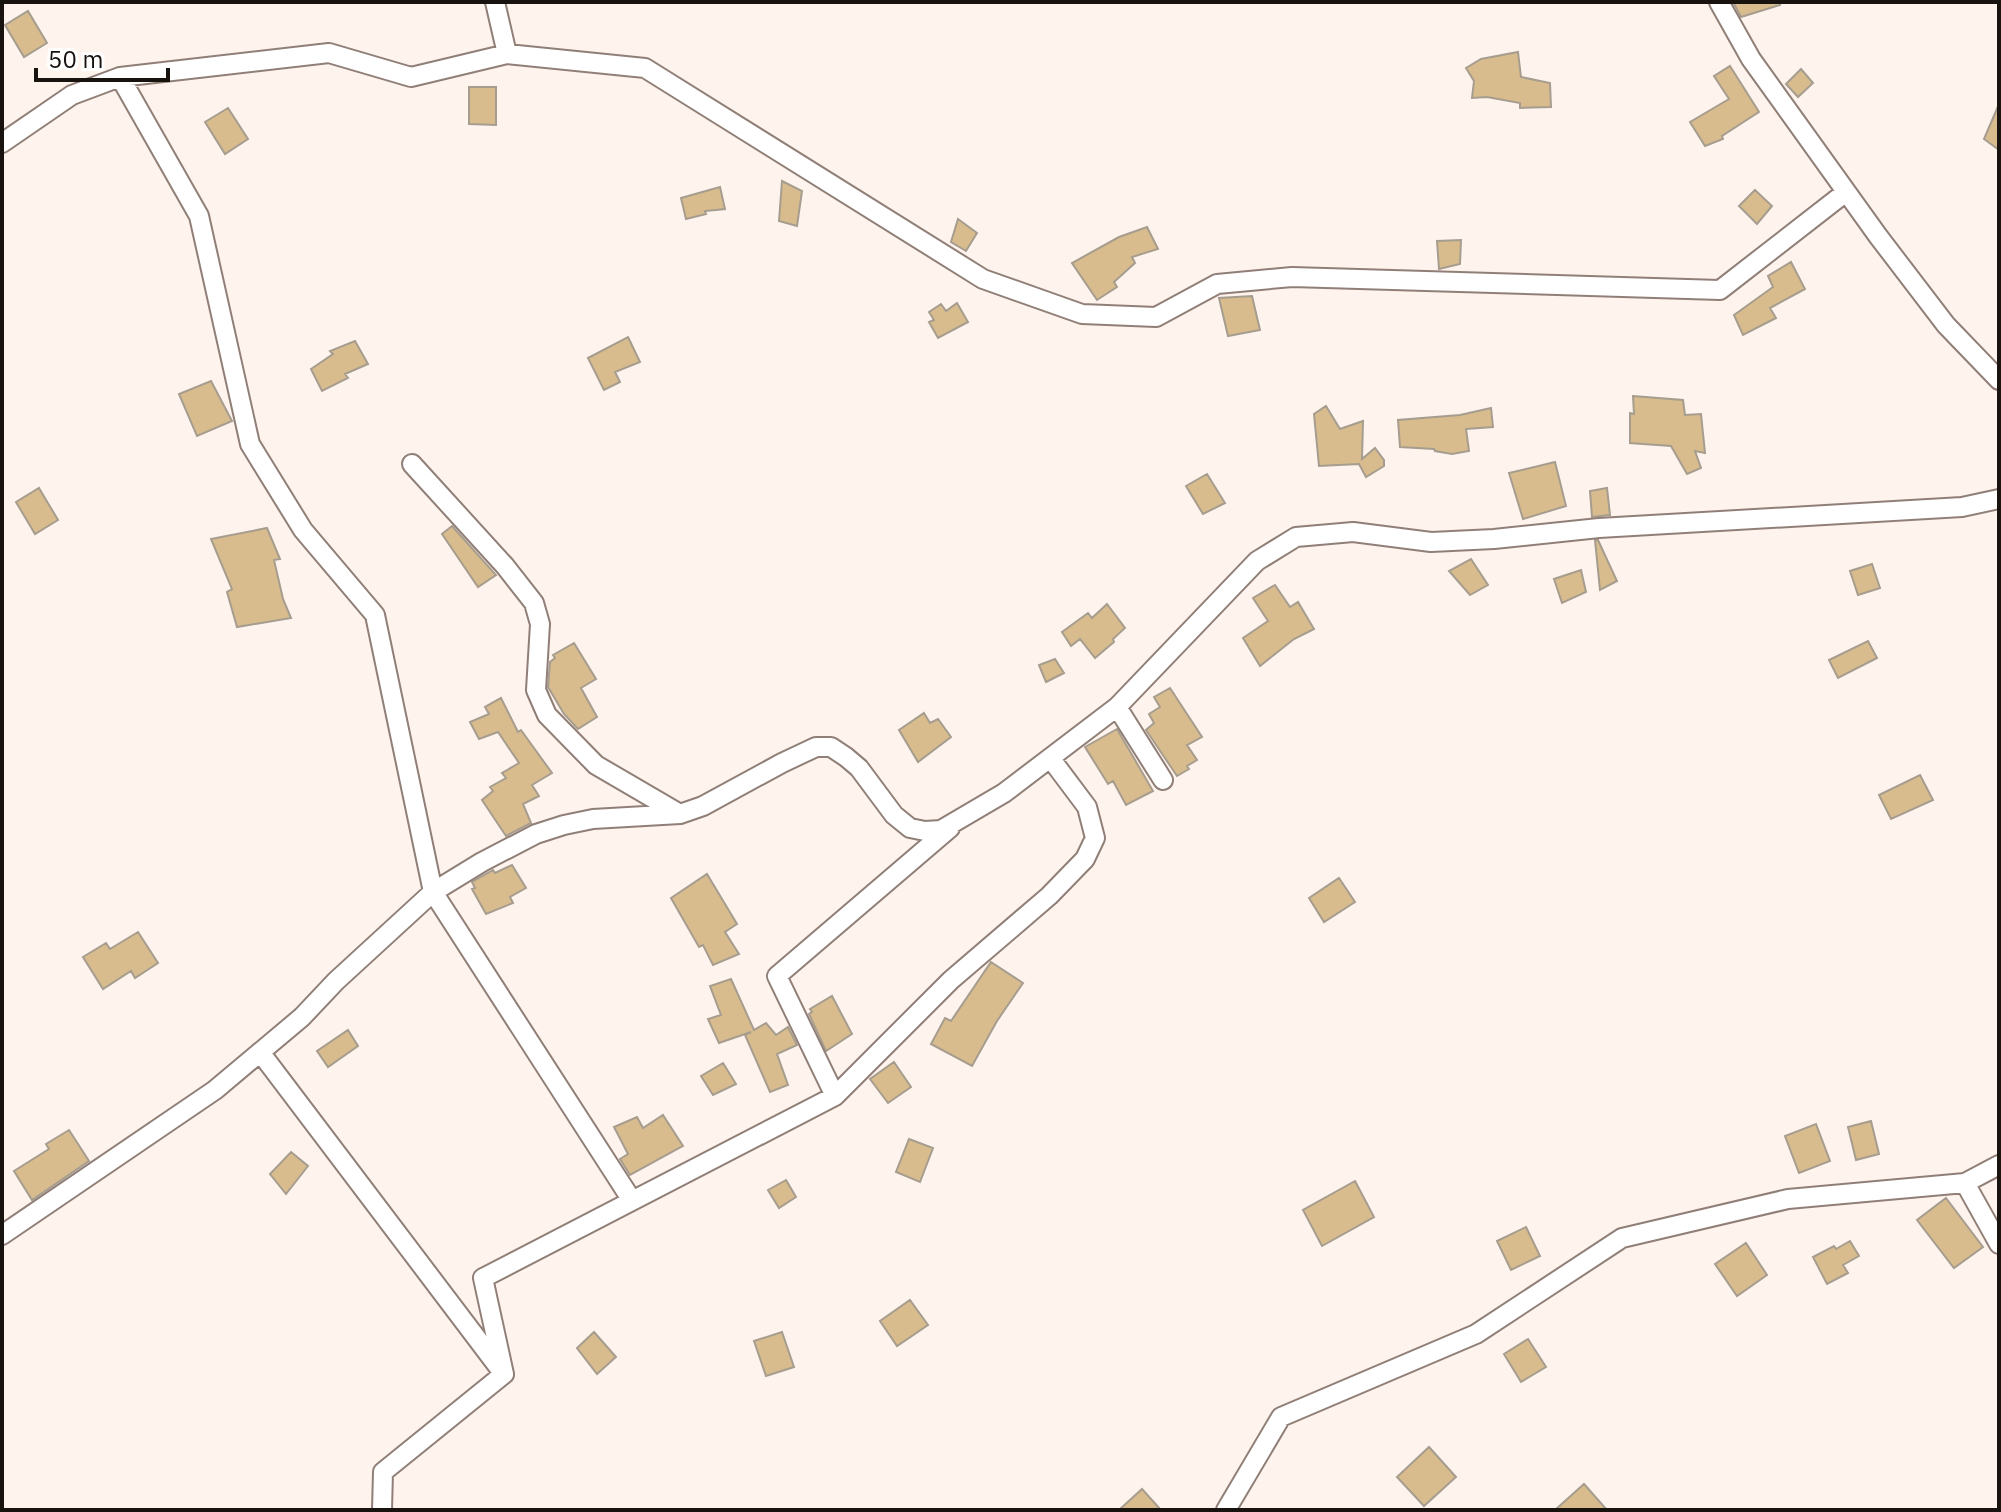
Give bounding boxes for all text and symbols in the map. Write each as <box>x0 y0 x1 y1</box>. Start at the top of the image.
scale bar <box>36 32 168 82</box>
text: 50 m <box>48 43 103 75</box>

